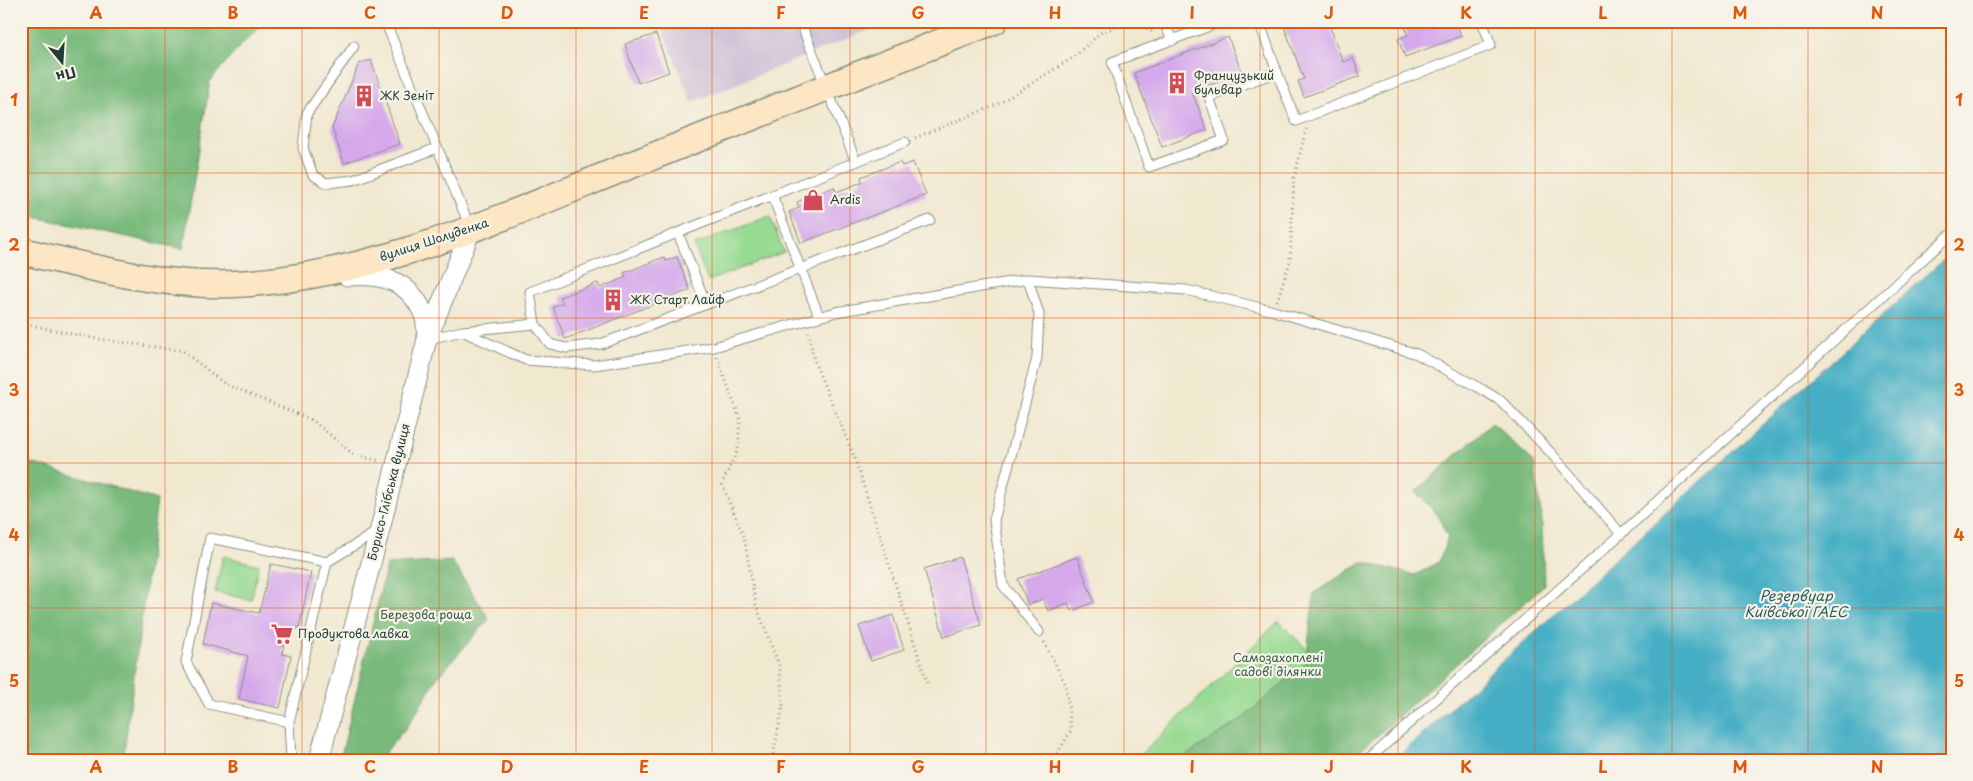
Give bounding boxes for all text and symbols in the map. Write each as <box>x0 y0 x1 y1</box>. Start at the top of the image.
text: A <box>90 0 103 24</box>
text: B <box>228 0 239 24</box>
text: C <box>364 0 376 24</box>
text: D <box>501 0 513 24</box>
text: E <box>639 0 649 24</box>
text: F <box>776 0 786 24</box>
text: G <box>911 0 925 24</box>
text: H <box>1049 0 1061 24</box>
text: I <box>1189 0 1195 24</box>
text: J <box>1324 0 1334 24</box>
text: K <box>1460 0 1472 24</box>
text: L <box>1598 0 1608 24</box>
text: M <box>1732 0 1748 24</box>
text: N <box>1871 0 1883 24</box>
north arrow <box>38 38 88 88</box>
text: Пн <box>53 62 79 88</box>
place label: Французький бульвар <box>1194 66 1274 98</box>
building icon: Французький бульвар <box>1164 70 1190 96</box>
building icon: ЖК Зеніт <box>351 83 377 109</box>
place label: ЖК Зеніт <box>379 86 434 104</box>
text: 1 <box>10 87 18 111</box>
text: 1 <box>1955 87 1963 111</box>
shop icon: Ardis <box>800 187 826 213</box>
place label: Ardis <box>830 190 861 208</box>
street label: вулиця Шолуденка <box>377 213 491 265</box>
text: 2 <box>8 232 20 256</box>
text: 2 <box>1953 232 1965 256</box>
building icon: ЖК Старт Лайф <box>600 287 626 313</box>
place label: ЖК Старт Лайф <box>630 290 725 308</box>
text: 3 <box>9 377 19 401</box>
text: 3 <box>1954 377 1964 401</box>
street label: Борисо-Глібська вулиця <box>362 421 414 562</box>
text: 4 <box>9 522 20 546</box>
text: 4 <box>1954 522 1965 546</box>
water label: Резервуар Київської ГАЕС <box>1744 585 1850 622</box>
park label: Березова роща <box>380 605 472 623</box>
supermarket icon: Продуктова лавка <box>269 621 295 647</box>
place label: Продуктова лавка <box>298 624 409 642</box>
park label: Самозахоплені садові ділянки <box>1233 648 1323 680</box>
text: 5 <box>9 668 19 692</box>
text: 5 <box>1954 668 1964 692</box>
text: A <box>90 754 103 778</box>
text: B <box>228 754 239 778</box>
text: C <box>364 754 376 778</box>
text: D <box>501 754 513 778</box>
text: E <box>639 754 649 778</box>
text: F <box>776 754 786 778</box>
text: G <box>911 754 925 778</box>
text: H <box>1049 754 1061 778</box>
text: I <box>1189 754 1195 778</box>
text: J <box>1324 754 1334 778</box>
text: K <box>1460 754 1472 778</box>
text: L <box>1598 754 1608 778</box>
text: M <box>1732 754 1748 778</box>
text: N <box>1871 754 1883 778</box>

